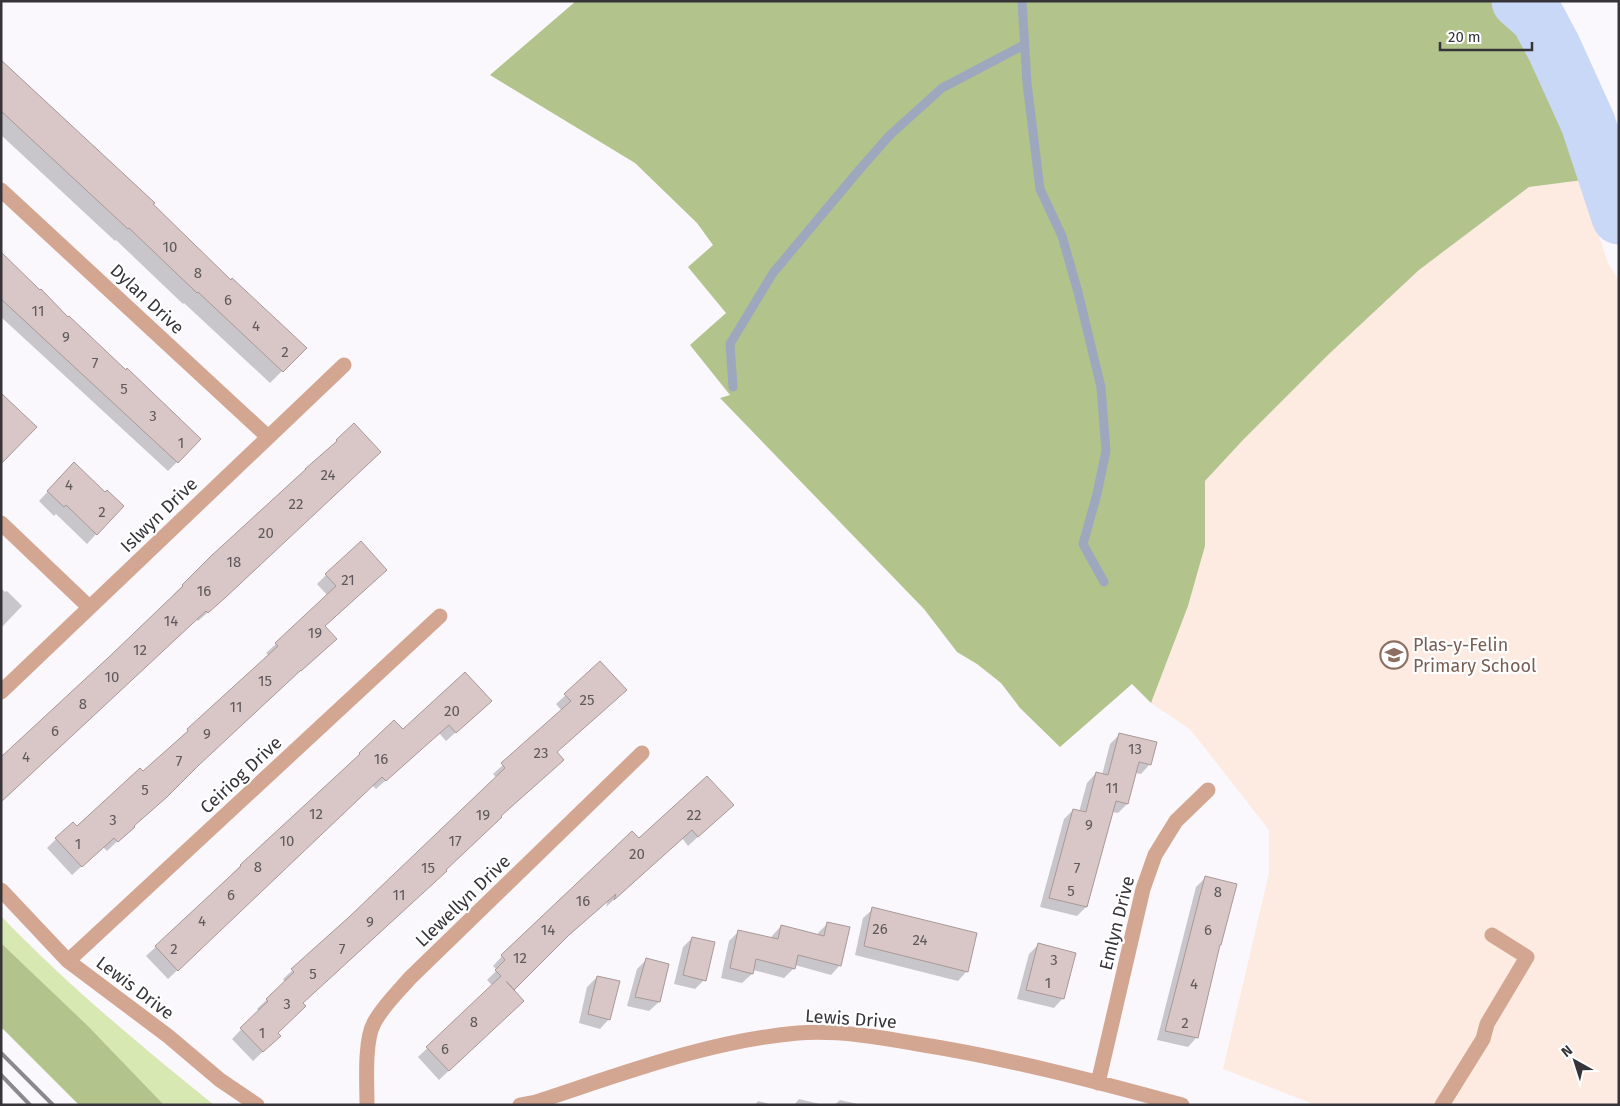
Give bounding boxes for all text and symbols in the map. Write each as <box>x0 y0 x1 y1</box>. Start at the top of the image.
scale bar <box>1440 20 1532 52</box>
text: 20 m <box>1448 28 1481 46</box>
house number: 10 <box>163 238 177 256</box>
street label: Dylan Drive <box>106 259 188 339</box>
house number: 8 <box>194 264 202 282</box>
house number: 6 <box>224 291 232 309</box>
house number: 11 <box>32 302 44 320</box>
house number: 4 <box>252 317 260 335</box>
house number: 9 <box>62 328 70 346</box>
house number: 2 <box>281 343 289 361</box>
house number: 7 <box>92 354 99 372</box>
house number: 5 <box>120 380 128 398</box>
house number: 3 <box>149 407 157 425</box>
house number: 1 <box>178 434 184 452</box>
house number: 24 <box>320 466 336 484</box>
street label: Islwyn Drive <box>116 473 202 557</box>
house number: 4 <box>65 476 73 494</box>
house number: 22 <box>289 495 303 513</box>
house number: 2 <box>98 503 106 521</box>
house number: 20 <box>258 524 274 542</box>
house number: 18 <box>227 553 241 571</box>
house number: 21 <box>341 571 355 589</box>
house number: 16 <box>197 582 211 600</box>
house number: 14 <box>164 612 178 630</box>
house number: 19 <box>308 624 322 642</box>
place label: Plas-y-Felin Primary School <box>1413 634 1536 677</box>
school or university icon: Plas-y-Felin Primary School <box>1379 640 1409 670</box>
house number: 12 <box>133 641 147 659</box>
house number: 10 <box>105 668 119 686</box>
house number: 15 <box>258 672 272 690</box>
house number: 25 <box>580 691 594 709</box>
house number: 8 <box>79 695 87 713</box>
house number: 11 <box>230 698 242 716</box>
house number: 20 <box>444 702 460 720</box>
house number: 6 <box>51 722 59 740</box>
house number: 9 <box>203 725 211 743</box>
street label: Ceiriog Drive <box>196 732 286 818</box>
house number: 13 <box>1128 740 1142 758</box>
house number: 23 <box>534 744 548 762</box>
house number: 4 <box>22 748 30 766</box>
house number: 16 <box>374 750 388 768</box>
house number: 7 <box>176 752 183 770</box>
house number: 11 <box>1106 779 1118 797</box>
house number: 5 <box>141 781 149 799</box>
house number: 12 <box>309 805 323 823</box>
house number: 19 <box>476 806 490 824</box>
house number: 22 <box>687 806 701 824</box>
house number: 3 <box>109 811 117 829</box>
house number: 9 <box>1085 816 1093 834</box>
house number: 10 <box>280 832 294 850</box>
house number: 17 <box>448 832 462 850</box>
house number: 1 <box>75 835 81 853</box>
house number: 20 <box>629 845 645 863</box>
street label: Llewellyn Drive <box>411 850 515 952</box>
house number: 8 <box>254 858 262 876</box>
house number: 15 <box>421 859 435 877</box>
house number: 7 <box>1074 859 1081 877</box>
street label: Emlyn Drive <box>1095 874 1139 972</box>
house number: 5 <box>1067 882 1075 900</box>
house number: 8 <box>1214 883 1222 901</box>
house number: 6 <box>227 886 235 904</box>
house number: 11 <box>393 886 405 904</box>
house number: 16 <box>576 892 590 910</box>
house number: 4 <box>198 912 206 930</box>
house number: 9 <box>366 913 374 931</box>
house number: 26 <box>872 920 888 938</box>
house number: 14 <box>541 921 555 939</box>
house number: 6 <box>1204 921 1212 939</box>
house number: 24 <box>912 931 928 949</box>
house number: 2 <box>170 940 178 958</box>
house number: 7 <box>339 940 346 958</box>
house number: 12 <box>513 949 527 967</box>
house number: 3 <box>1050 951 1058 969</box>
street label: Lewis Drive <box>92 952 178 1024</box>
house number: 5 <box>309 965 317 983</box>
house number: 1 <box>1045 974 1051 992</box>
house number: 4 <box>1190 975 1198 993</box>
house number: 3 <box>283 995 291 1013</box>
street label: Lewis Drive <box>804 1005 898 1033</box>
house number: 8 <box>470 1013 478 1031</box>
house number: 2 <box>1181 1014 1189 1032</box>
house number: 1 <box>259 1024 265 1042</box>
north arrow <box>1550 1036 1600 1086</box>
house number: 6 <box>441 1040 449 1058</box>
text: N <box>1558 1042 1576 1061</box>

